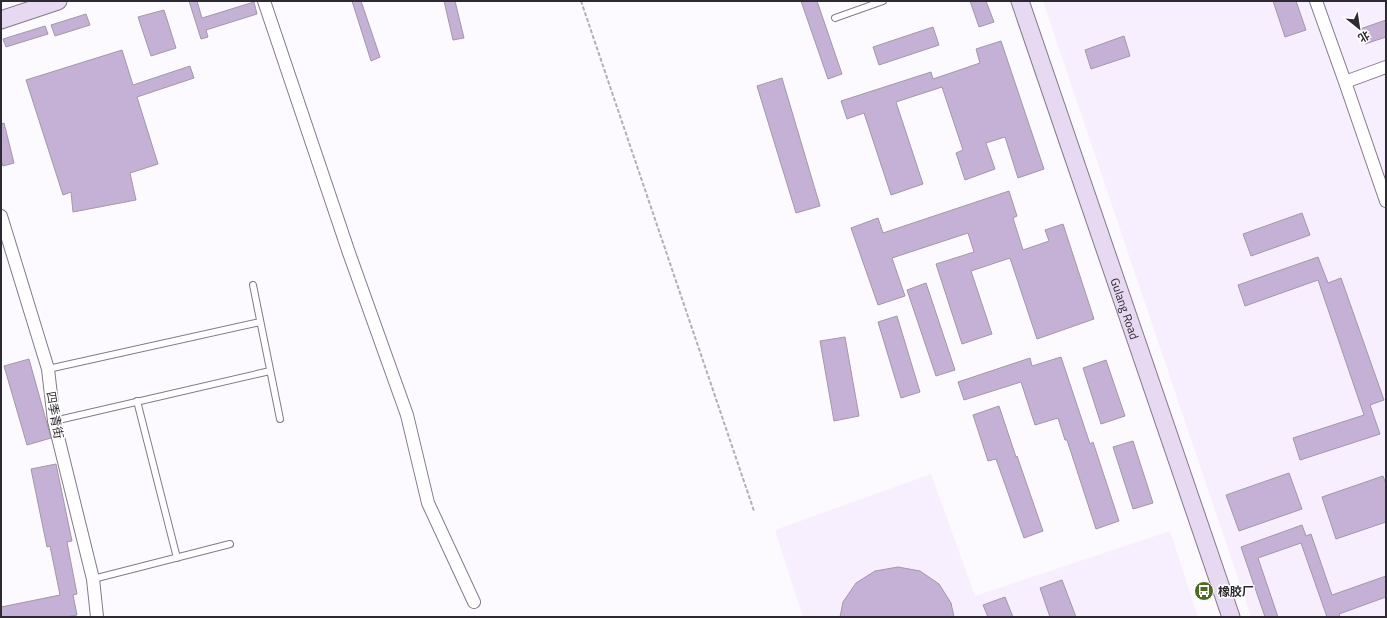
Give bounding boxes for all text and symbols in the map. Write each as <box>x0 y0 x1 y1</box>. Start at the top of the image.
north arrow <box>1339 8 1379 48</box>
text: 北 <box>1355 27 1373 46</box>
street label: Gulang Road <box>1106 275 1145 342</box>
street label: 四季青街 <box>41 390 69 440</box>
bus stop icon: 橡胶厂 <box>1193 580 1215 602</box>
place label: 橡胶厂 <box>1218 582 1254 601</box>

